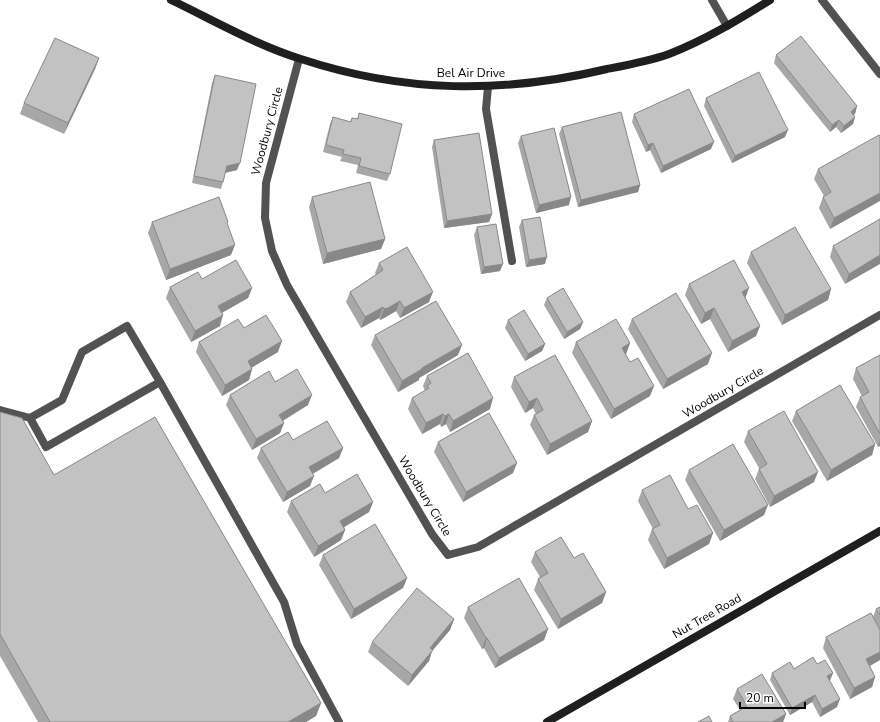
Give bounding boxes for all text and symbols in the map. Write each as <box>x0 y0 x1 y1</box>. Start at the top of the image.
street label: Bel Air Drive <box>437 65 505 81</box>
street label: Woodbury Circle <box>247 85 287 177</box>
street label: Woodbury Circle <box>680 362 766 422</box>
street label: Woodbury Circle <box>395 453 455 539</box>
street label: Nut Tree Road <box>670 590 744 642</box>
scale bar <box>740 684 805 710</box>
text: 20 m <box>746 690 774 706</box>

